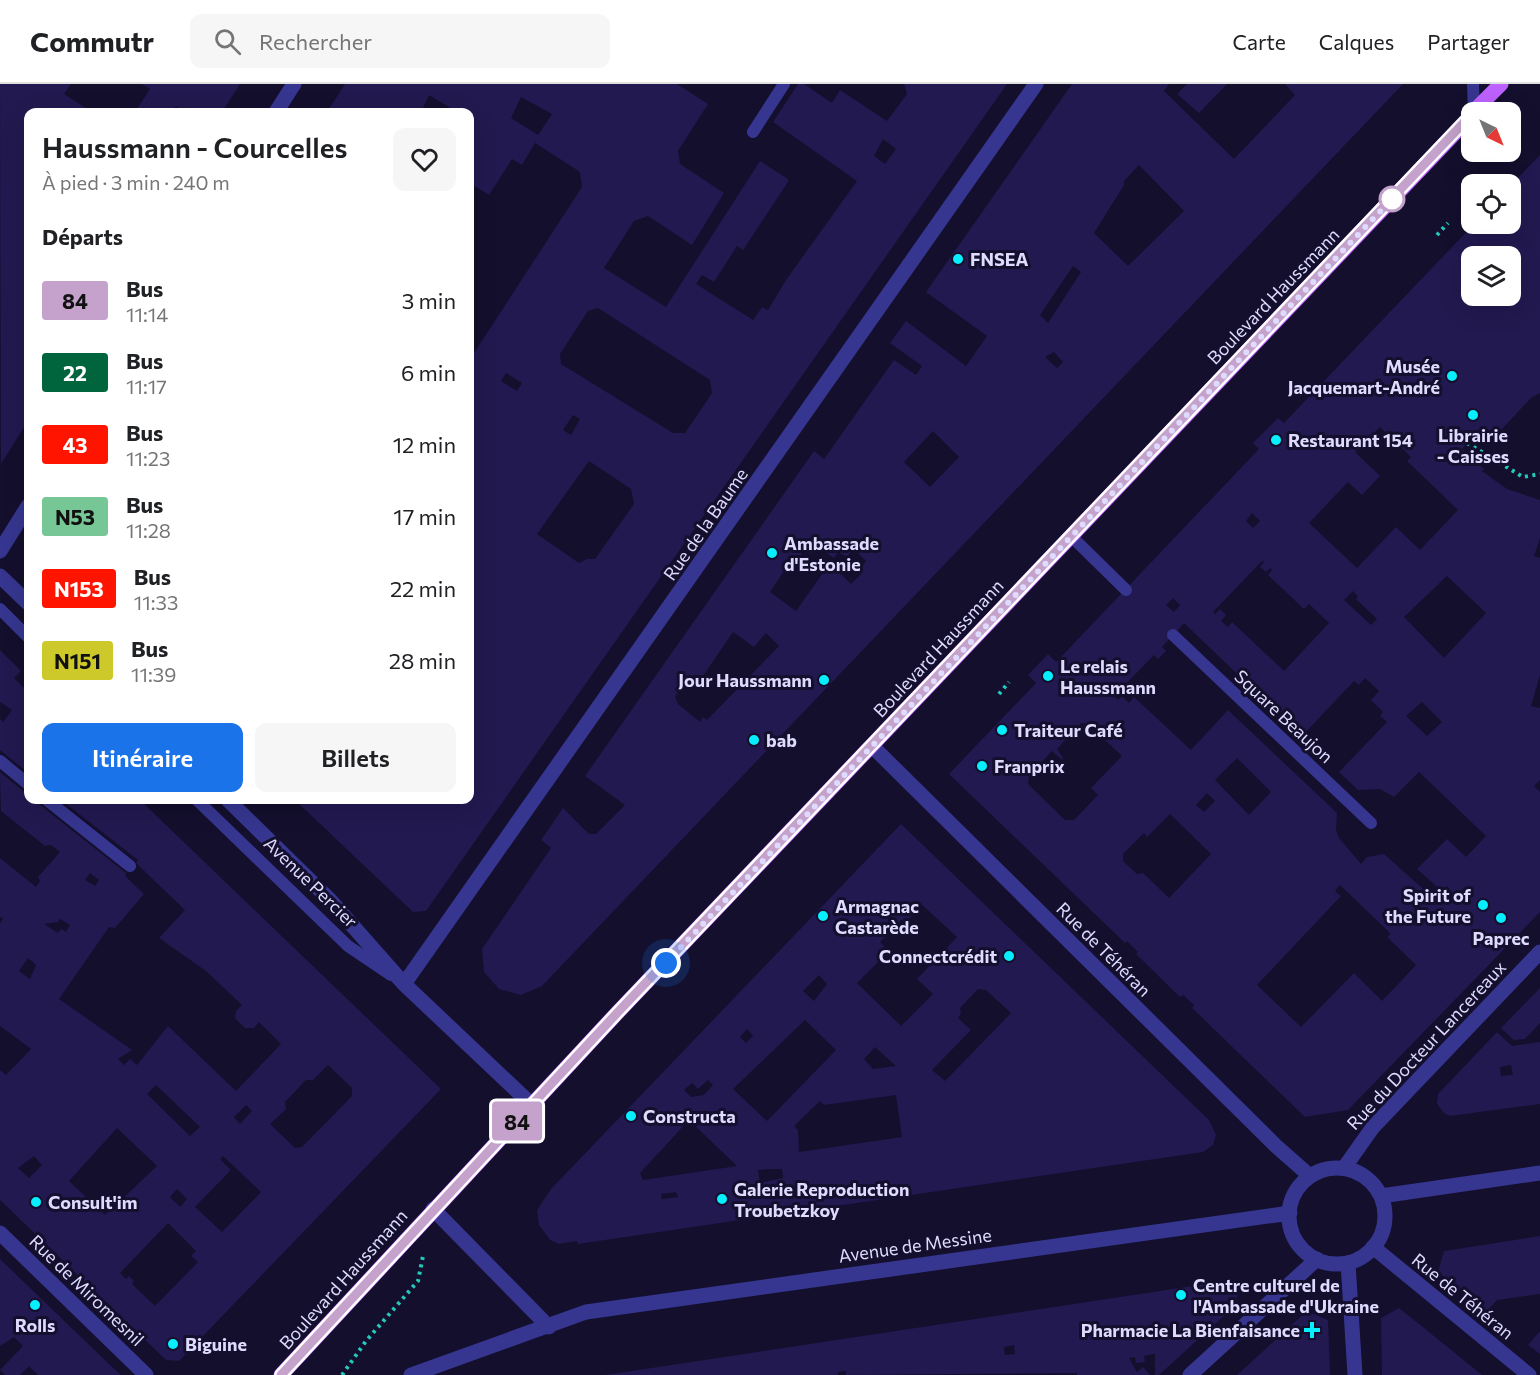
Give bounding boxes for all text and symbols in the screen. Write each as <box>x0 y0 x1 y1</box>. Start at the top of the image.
search box <box>190 14 610 68</box>
text: Commutr <box>30 24 154 58</box>
icon: search <box>211 25 244 58</box>
text: Rechercher <box>259 28 372 55</box>
text: Carte <box>1233 29 1286 54</box>
text: Calques <box>1319 29 1394 54</box>
text: Partager <box>1427 29 1510 54</box>
north arrow <box>1461 102 1521 162</box>
map controls <box>1461 102 1521 306</box>
button: heart <box>393 128 456 191</box>
text: Haussmann - Courcelles <box>42 130 347 164</box>
text: À pied · 3 min · 240 m <box>42 170 230 194</box>
button: locate <box>1461 174 1521 234</box>
unlabelled marker <box>1379 186 1405 212</box>
text: Départs <box>42 223 123 250</box>
street label: Boulevard Haussmann <box>1202 223 1344 369</box>
button: layers <box>1461 246 1521 306</box>
place label: FNSEA <box>970 248 1028 270</box>
marker: FNSEA <box>951 252 965 266</box>
text: Bus <box>126 275 163 302</box>
text: 3 min <box>402 287 456 314</box>
text: 84 <box>62 288 88 313</box>
text: 11:14 <box>126 302 168 326</box>
text: Bus <box>126 347 163 374</box>
place label: Musée Jacquemart-André <box>1288 355 1440 398</box>
text: 6 min <box>401 359 456 386</box>
text: 22 <box>63 360 87 385</box>
marker: Musée Jacquemart-André <box>1445 369 1459 383</box>
text: 11:17 <box>126 374 167 398</box>
marker: Librairie - Caisses <box>1466 408 1480 422</box>
text: Bus <box>126 419 163 446</box>
place label: Librairie - Caisses <box>1437 424 1509 467</box>
place label: Restaurant 154 <box>1288 429 1413 451</box>
text: 12 min <box>393 431 456 458</box>
text: 43 <box>62 432 88 457</box>
marker: Restaurant 154 <box>1269 433 1283 447</box>
text: 11:23 <box>126 446 170 470</box>
street label: Rue de la Baume <box>658 464 752 584</box>
text: Bus <box>126 491 163 518</box>
text: 17 min <box>393 503 456 530</box>
text: N53 <box>55 504 95 529</box>
text: 11:28 <box>126 518 171 542</box>
place label: Ambassade d'Estonie <box>784 532 879 575</box>
marker: Ambassade d'Estonie <box>765 546 779 560</box>
text: Bus <box>134 563 171 590</box>
street label: Boulevard Haussmann <box>868 574 1008 722</box>
text: 22 min <box>390 575 456 602</box>
text: N153 <box>54 576 104 601</box>
text: 11:33 <box>134 590 178 614</box>
text: Bus <box>131 635 168 662</box>
text: 28 min <box>389 647 456 674</box>
text: N151 <box>54 648 101 673</box>
place label: Le relais Haussmann <box>1060 655 1156 698</box>
text: 11:39 <box>131 662 176 686</box>
street label: Square Beaujon <box>1230 665 1338 767</box>
place label: Jour Haussmann <box>678 669 812 691</box>
marker: Le relais Haussmann <box>1041 669 1055 683</box>
marker: Jour Haussmann <box>817 673 831 687</box>
place label: Traiteur Café <box>1014 719 1123 741</box>
button: Itinéraire <box>42 723 243 792</box>
button: Billets <box>255 723 456 792</box>
marker: Traiteur Café <box>995 723 1009 737</box>
place label: bab <box>766 729 797 751</box>
marker: bab <box>747 733 761 747</box>
place label: Franprix <box>994 755 1065 777</box>
marker: Franprix <box>975 759 989 773</box>
street label: Avenue Percier <box>260 832 362 932</box>
place label: Spirit of the Future <box>1385 884 1472 927</box>
place label: Armagnac Castarède <box>835 895 919 938</box>
street label: Rue de Téhéran <box>1052 897 1156 1001</box>
marker: Spirit of the Future <box>1476 898 1490 912</box>
marker: Armagnac Castarède <box>816 909 830 923</box>
marker: Paprec <box>1494 911 1508 925</box>
place label: Paprec <box>1472 927 1530 949</box>
place label: Connectcrédit <box>879 945 997 967</box>
your location <box>651 948 681 978</box>
marker: Connectcrédit <box>1002 949 1016 963</box>
street label: Rue du Docteur Lancereaux <box>1342 956 1510 1134</box>
line badge: 84 <box>490 1102 544 1140</box>
place label: Constructa <box>643 1105 736 1127</box>
text: 84 <box>504 1109 530 1134</box>
marker: Constructa <box>624 1109 638 1123</box>
place label: Galerie Reproduction Troubetzkoy <box>734 1178 910 1221</box>
place label: Consult'im <box>48 1191 137 1213</box>
marker: Galerie Reproduction Troubetzkoy <box>715 1192 729 1206</box>
marker: Consult'im <box>29 1195 43 1209</box>
street label: Boulevard Haussmann <box>274 1205 412 1353</box>
street label: Avenue de Messine <box>837 1223 993 1267</box>
street label: Rue de Miromesnil <box>25 1230 149 1350</box>
street label: Rue de Téhéran <box>1408 1248 1518 1344</box>
place label: Centre culturel de l'Ambassade d'Ukraine <box>1193 1274 1379 1317</box>
marker: Centre culturel de l'Ambassade d'Ukraine <box>1174 1288 1188 1302</box>
marker: Rolls <box>28 1298 42 1312</box>
place label: Rolls <box>15 1314 55 1336</box>
place label: Pharmacie La Bienfaisance <box>1081 1319 1300 1341</box>
marker: Pharmacie La Bienfaisance <box>1305 1323 1319 1337</box>
place label: Biguine <box>185 1333 247 1355</box>
marker: Biguine <box>166 1337 180 1351</box>

